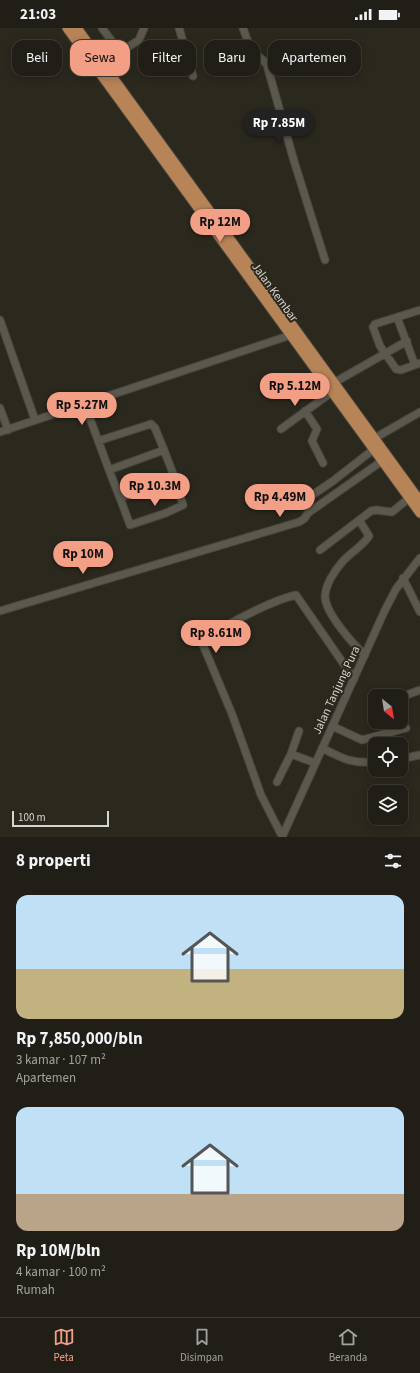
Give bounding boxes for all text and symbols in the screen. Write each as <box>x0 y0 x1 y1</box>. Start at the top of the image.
text: 21:03 <box>20 4 56 25</box>
chip: Beli <box>12 40 62 76</box>
chip: Sewa <box>70 40 130 76</box>
chip: Filter <box>138 40 196 76</box>
chip: Baru <box>204 40 260 76</box>
chip: Apartemen <box>268 40 361 76</box>
pin: Rp 7.85M <box>238 110 320 144</box>
text: Rp 7.85M <box>253 114 305 132</box>
pin: Rp 12M <box>187 209 253 243</box>
text: Rp 12M <box>199 213 241 231</box>
street label: Jalan Kembar <box>247 259 302 326</box>
pin: Rp 5.12M <box>254 373 336 407</box>
text: Rp 5.12M <box>269 377 321 395</box>
pin: Rp 5.27M <box>41 392 123 426</box>
text: Rp 5.27M <box>56 396 108 414</box>
pin: Rp 10.3M <box>114 473 196 507</box>
text: Rp 10.3M <box>129 477 181 495</box>
pin: Rp 4.49M <box>239 484 321 518</box>
text: Rp 4.49M <box>254 488 306 506</box>
pin: Rp 10M <box>50 541 116 575</box>
text: Rp 10M <box>62 545 104 563</box>
pin: Rp 8.61M <box>175 620 257 654</box>
text: Rp 8.61M <box>190 624 242 642</box>
street label: Jalan Tanjung Pura <box>309 643 364 737</box>
north arrow <box>368 689 408 729</box>
map controls <box>368 689 408 825</box>
button: locate <box>368 737 408 777</box>
button: layers <box>368 785 408 825</box>
scale bar <box>12 809 109 828</box>
text: 100 m <box>18 810 46 825</box>
text: 8 properti <box>16 849 91 873</box>
icon: filters <box>382 850 404 872</box>
icon: home <box>174 921 246 993</box>
text: Rp 7,850,000/bln <box>16 1027 143 1051</box>
text: 3 kamar · 107 m² <box>16 1051 106 1069</box>
text: Apartemen <box>16 1069 76 1087</box>
icon: home <box>174 1133 246 1205</box>
text: Rp 10M/bln <box>16 1239 101 1263</box>
text: 4 kamar · 100 m² <box>16 1263 106 1281</box>
text: Rumah <box>16 1281 55 1299</box>
tab: Peta <box>53 1326 75 1365</box>
tab: Disimpan <box>180 1326 223 1365</box>
tab: Beranda <box>329 1326 367 1365</box>

